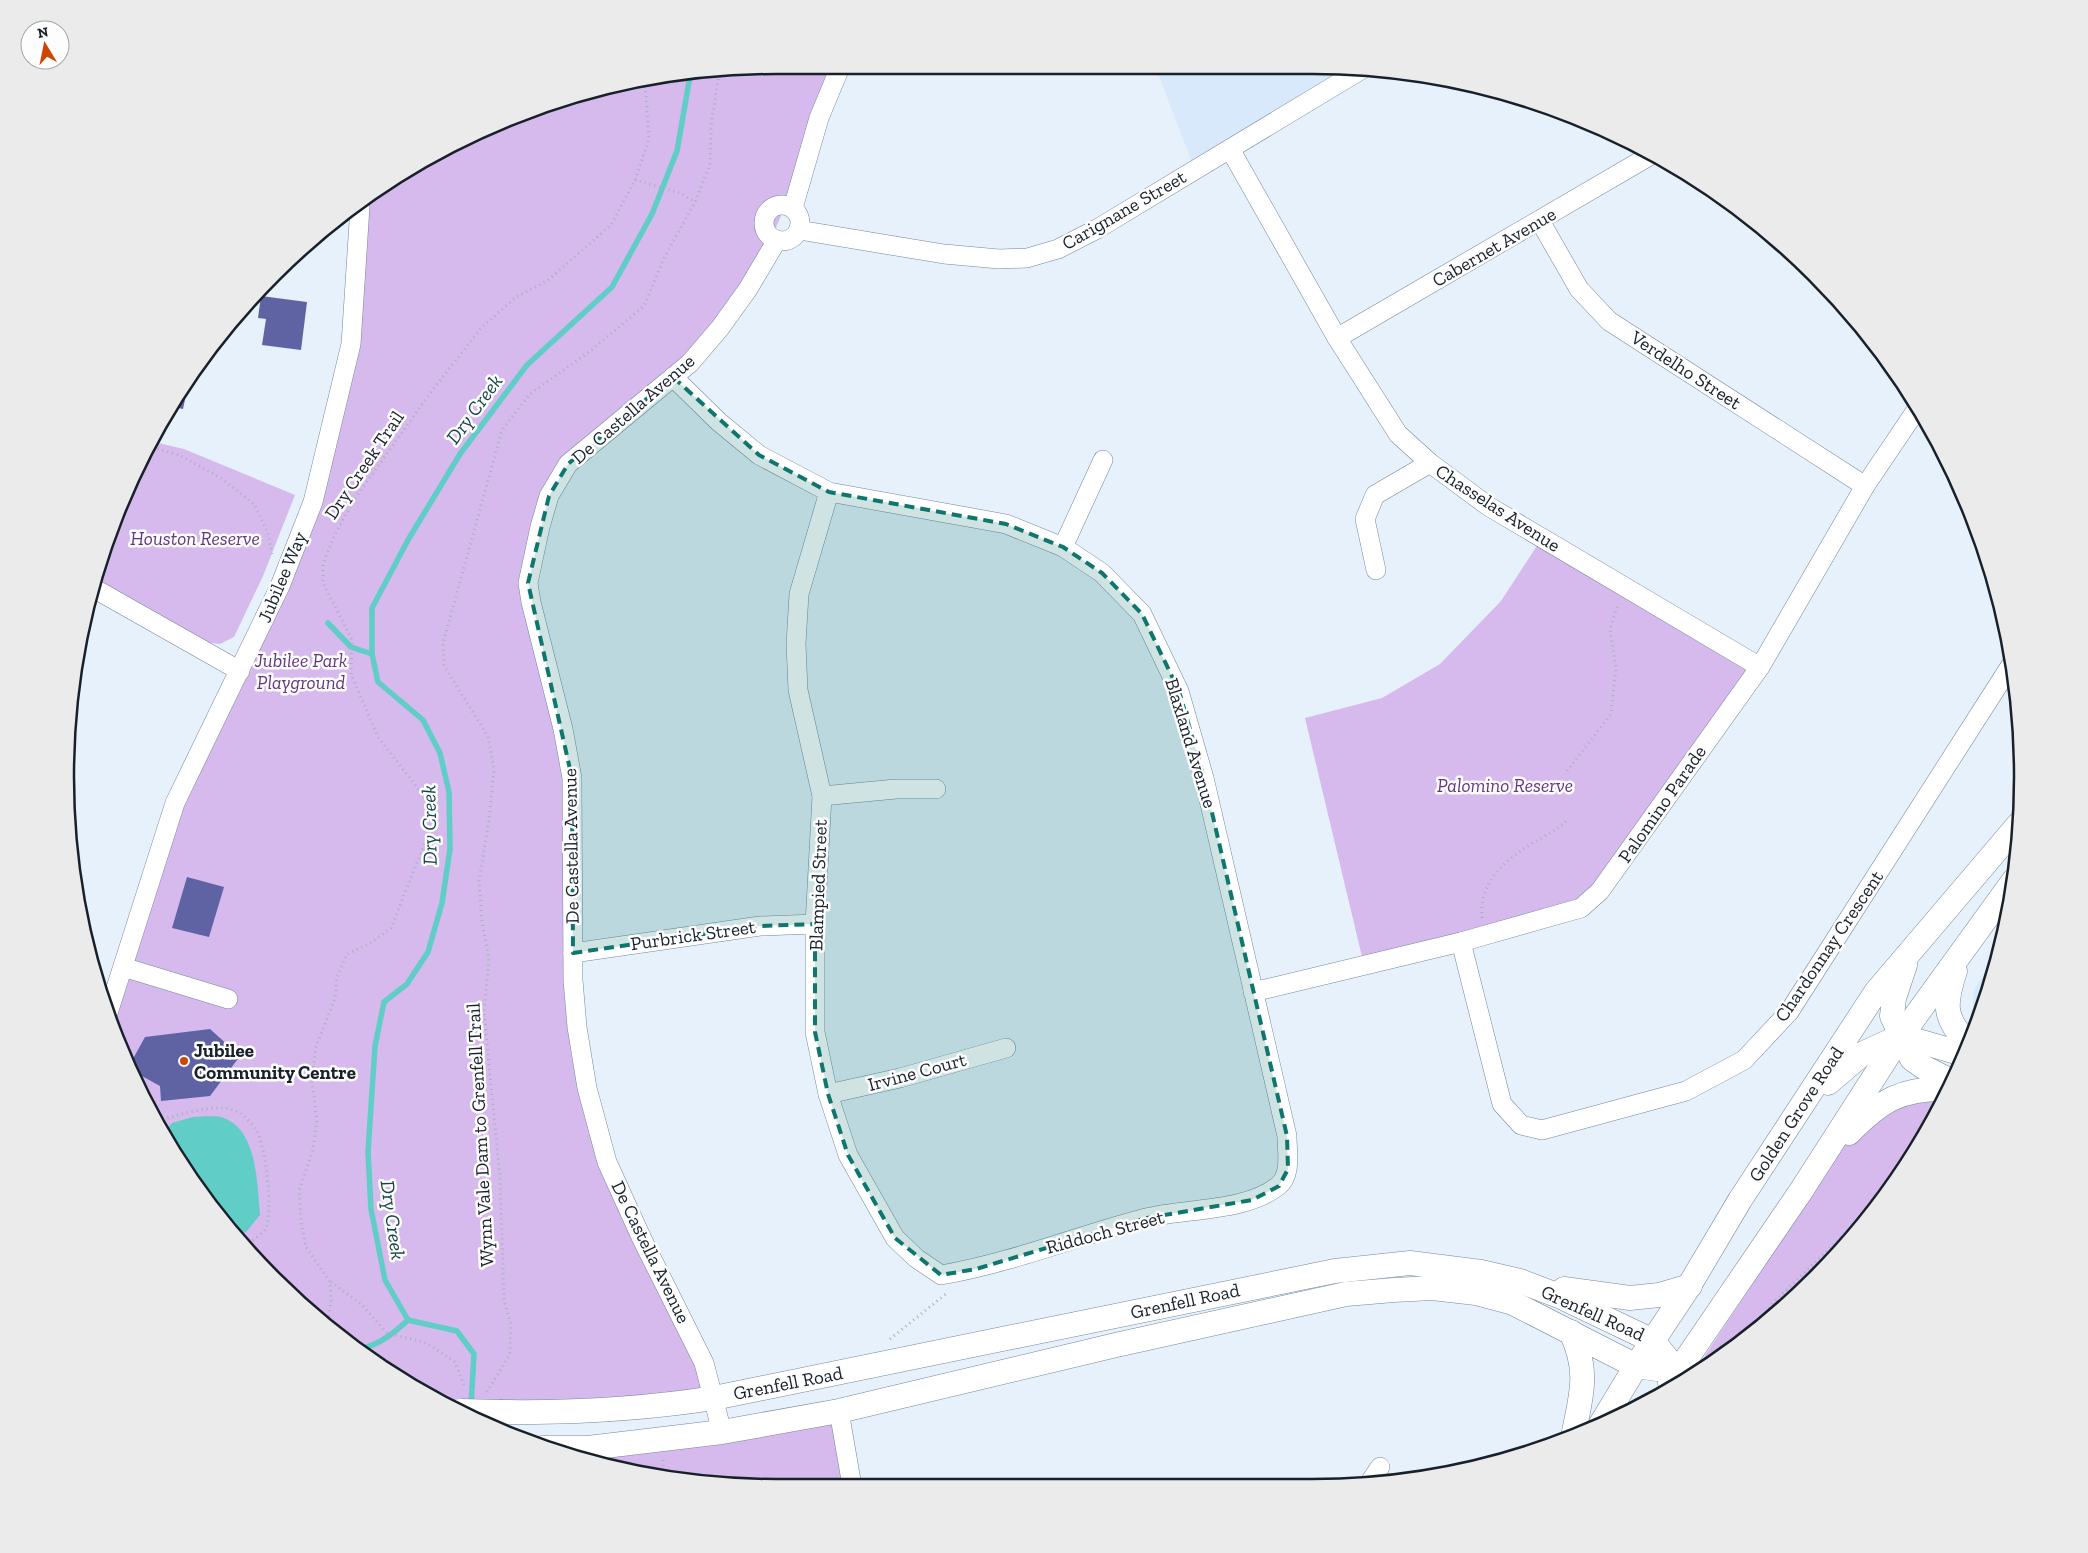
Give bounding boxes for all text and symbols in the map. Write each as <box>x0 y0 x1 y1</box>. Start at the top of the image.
north arrow <box>20 20 70 70</box>
text: N <box>36 23 50 42</box>
street label: Carignane Street <box>1058 165 1190 255</box>
street label: Cabernet Avenue <box>1428 202 1560 292</box>
street label: Verdelho Street <box>1626 325 1746 414</box>
street label: De Castella Avenue <box>567 349 699 469</box>
water label: Dry Creek <box>441 369 507 448</box>
street label: Dry Creek Trail <box>319 406 409 524</box>
street label: Chasselas Avenue <box>1431 459 1565 557</box>
park label: Houston Reserve <box>130 527 260 550</box>
street label: Jubilee Way <box>253 528 312 626</box>
park label: Jubilee Park Playground <box>254 649 347 694</box>
street label: Blaxland Avenue <box>1160 675 1222 811</box>
street label: Palomino Parade <box>1613 741 1711 867</box>
street label: De Castella Avenue <box>558 768 584 924</box>
park label: Palomino Reserve <box>1437 774 1573 797</box>
water label: Dry Creek <box>416 785 442 865</box>
street label: Blampied Street <box>804 819 832 951</box>
street label: Chardonnay Crescent <box>1770 866 1888 1026</box>
street label: Purbrick Street <box>629 915 757 955</box>
street label: Wynn Vale Dam to Grenfell Trail <box>462 1003 498 1267</box>
place label: Jubilee Community Centre <box>194 1039 356 1084</box>
street label: Golden Grove Road <box>1744 1042 1849 1186</box>
street label: Irvine Court <box>865 1048 969 1096</box>
marker: Jubilee Community Centre <box>178 1055 190 1067</box>
street label: De Castella Avenue <box>607 1177 695 1327</box>
water label: Dry Creek <box>376 1179 410 1261</box>
street label: Riddoch Street <box>1043 1205 1167 1259</box>
street label: Grenfell Road <box>1128 1278 1242 1324</box>
street label: Grenfell Road <box>1538 1280 1649 1346</box>
street label: Grenfell Road <box>731 1361 845 1405</box>

